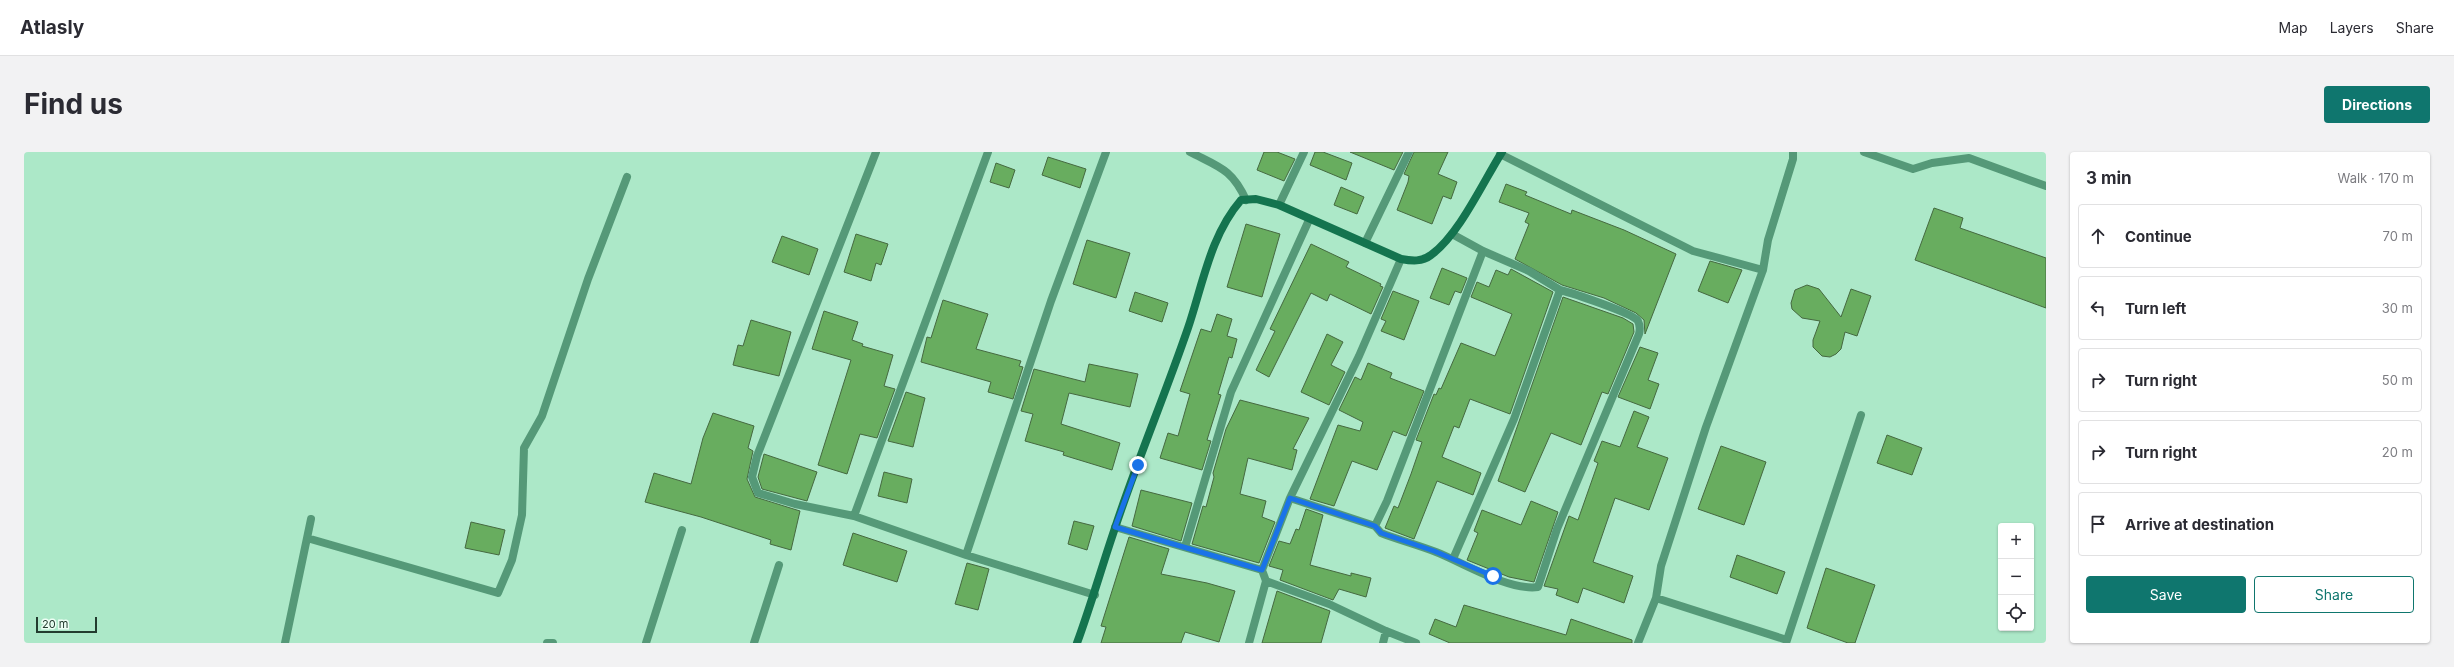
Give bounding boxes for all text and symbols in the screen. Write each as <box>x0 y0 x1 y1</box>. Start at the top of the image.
text: Atlasly <box>20 16 84 39</box>
text: Map <box>2279 19 2308 36</box>
text: Layers <box>2330 19 2374 36</box>
text: Share <box>2396 19 2434 36</box>
button: Directions <box>2324 86 2430 123</box>
text: Find us <box>24 87 123 121</box>
text: 3 min <box>2086 168 2132 188</box>
text: Walk · 170 m <box>2338 170 2414 186</box>
icon: ahead <box>2087 225 2109 247</box>
text: Continue <box>2125 227 2192 246</box>
text: 70 m <box>2383 228 2413 244</box>
icon: left <box>2087 297 2109 319</box>
text: Turn left <box>2125 299 2186 318</box>
text: 30 m <box>2382 300 2413 316</box>
icon: right <box>2087 369 2109 391</box>
text: Turn right <box>2125 371 2197 390</box>
text: 50 m <box>2382 372 2413 388</box>
icon: right <box>2087 441 2109 463</box>
text: Turn right <box>2125 443 2197 462</box>
text: 20 m <box>2382 444 2413 460</box>
route end <box>1129 456 1147 474</box>
icon: arrive <box>2087 513 2109 535</box>
text: Arrive at destination <box>2125 515 2274 534</box>
map controls <box>1998 523 2034 631</box>
button: + <box>1998 523 2034 559</box>
button: − <box>1998 559 2034 595</box>
route start <box>1484 567 1502 585</box>
button: Save <box>2086 576 2246 613</box>
button: Share <box>2254 576 2414 613</box>
button: locate <box>1998 595 2034 631</box>
scale bar <box>36 615 97 634</box>
text: 20 m <box>42 617 68 631</box>

